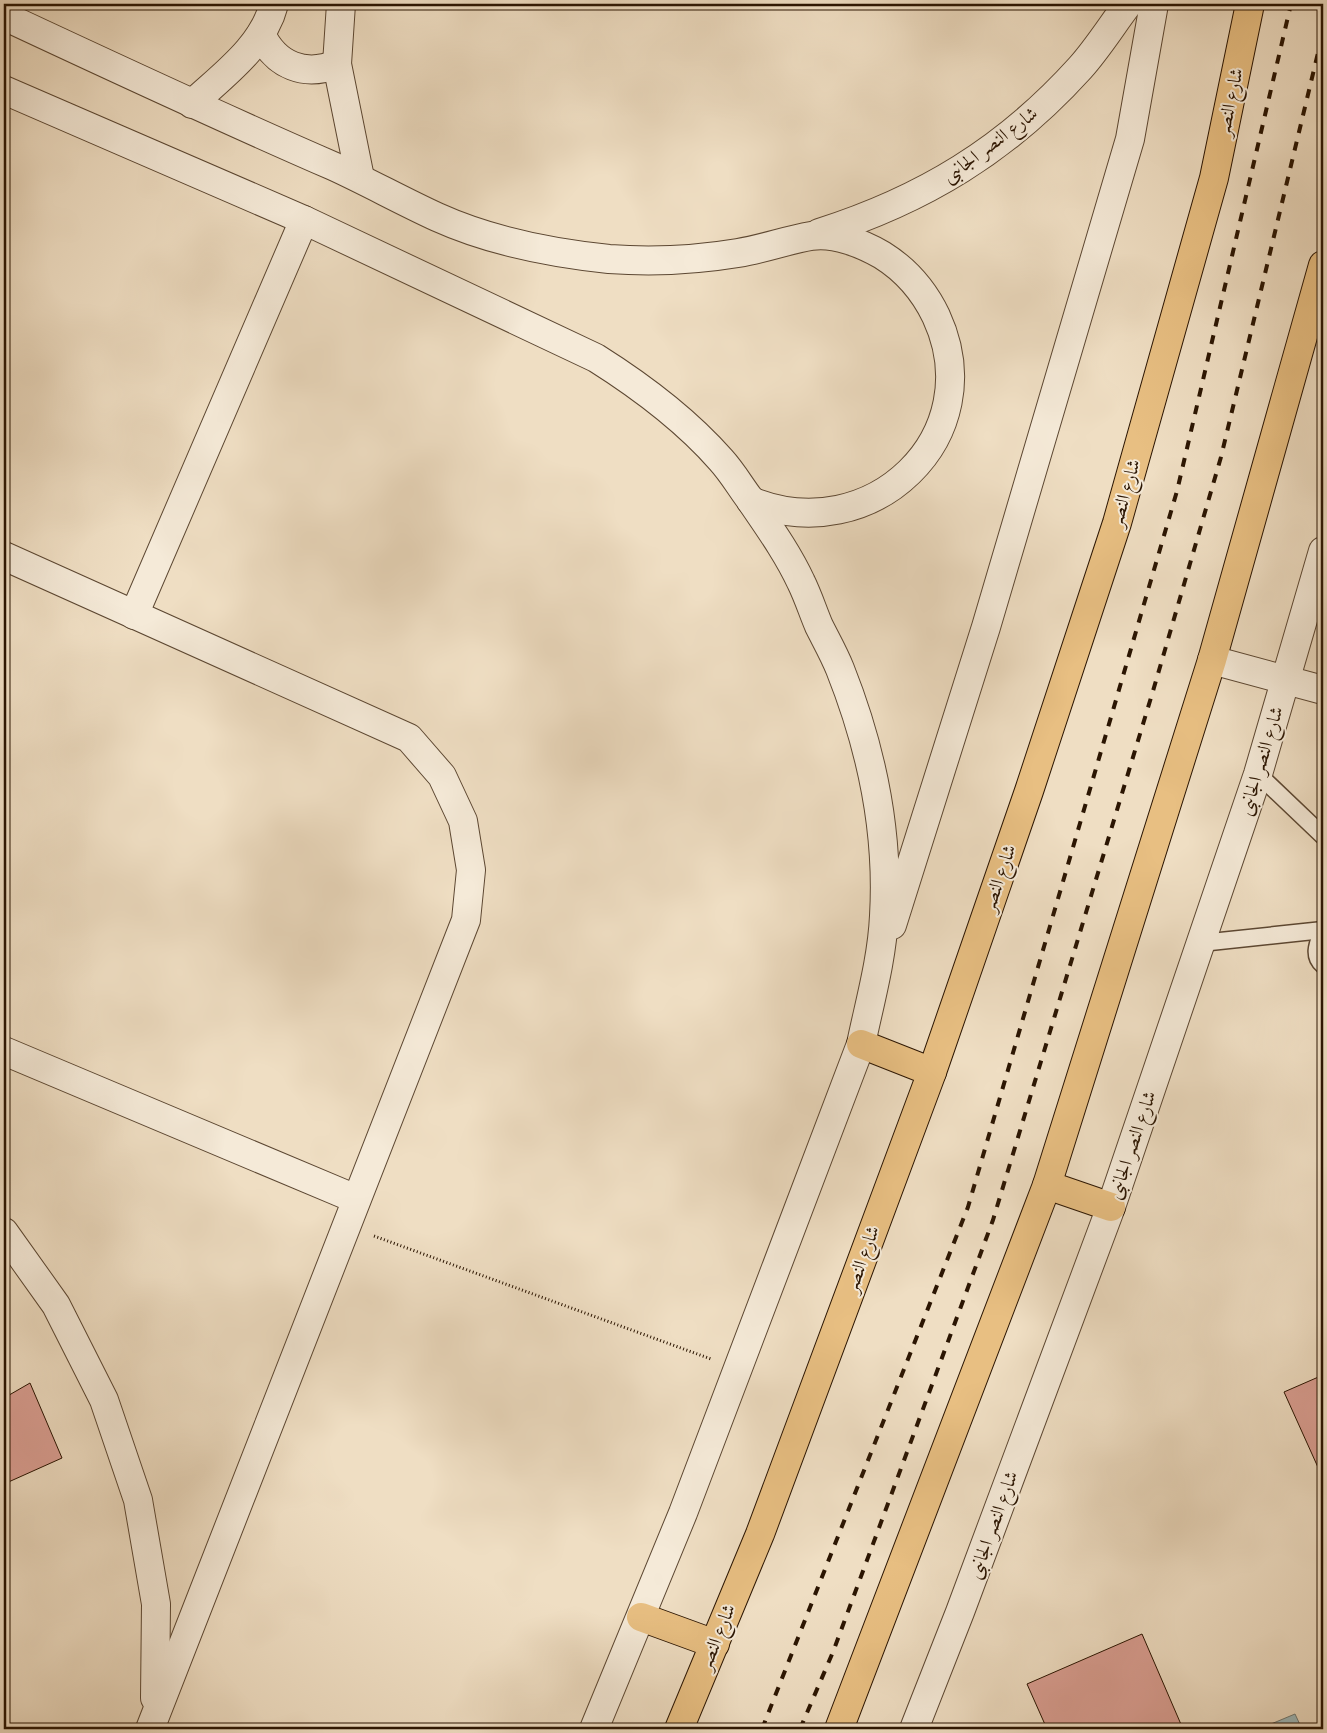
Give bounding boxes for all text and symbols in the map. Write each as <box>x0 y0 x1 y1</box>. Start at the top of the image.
street label: شارع النصر <box>1211 66 1252 141</box>
street label: شارع النصر الجانبى <box>938 101 1044 191</box>
street label: شارع النصر <box>1103 456 1149 532</box>
street label: شارع النصر الجانبى <box>1233 703 1292 819</box>
street label: شارع النصر <box>976 841 1024 918</box>
street label: شارع النصر الجانبى <box>1102 1088 1165 1203</box>
street label: شارع النصر <box>838 1222 888 1299</box>
street label: شارع النصر الجانبى <box>962 1468 1026 1583</box>
street label: شارع النصر <box>692 1600 744 1677</box>

